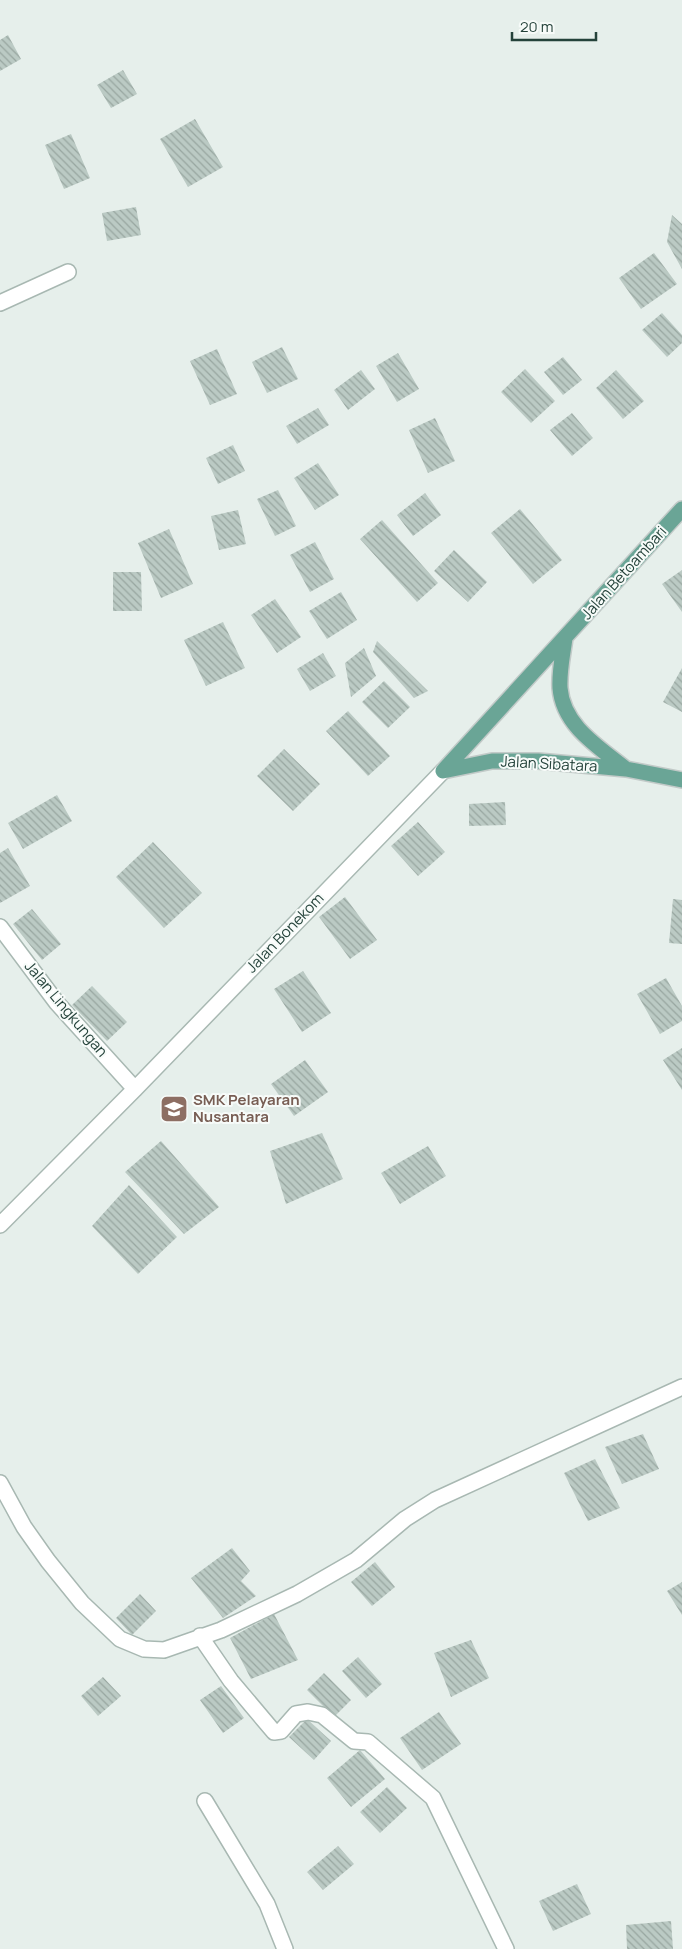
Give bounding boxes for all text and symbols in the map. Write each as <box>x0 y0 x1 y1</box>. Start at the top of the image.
scale bar <box>512 10 596 42</box>
text: 20 m <box>520 16 553 37</box>
street label: Jalan Betoambari <box>576 522 671 624</box>
street label: Jalan Sibatara <box>500 750 598 777</box>
street label: Jalan Bonekom <box>241 888 328 977</box>
street label: Jalan Lingkungan <box>20 956 113 1061</box>
place label: SMK Pelayaran Nusantara <box>193 1089 300 1127</box>
school or university icon: SMK Pelayaran Nusantara <box>159 1094 189 1124</box>

